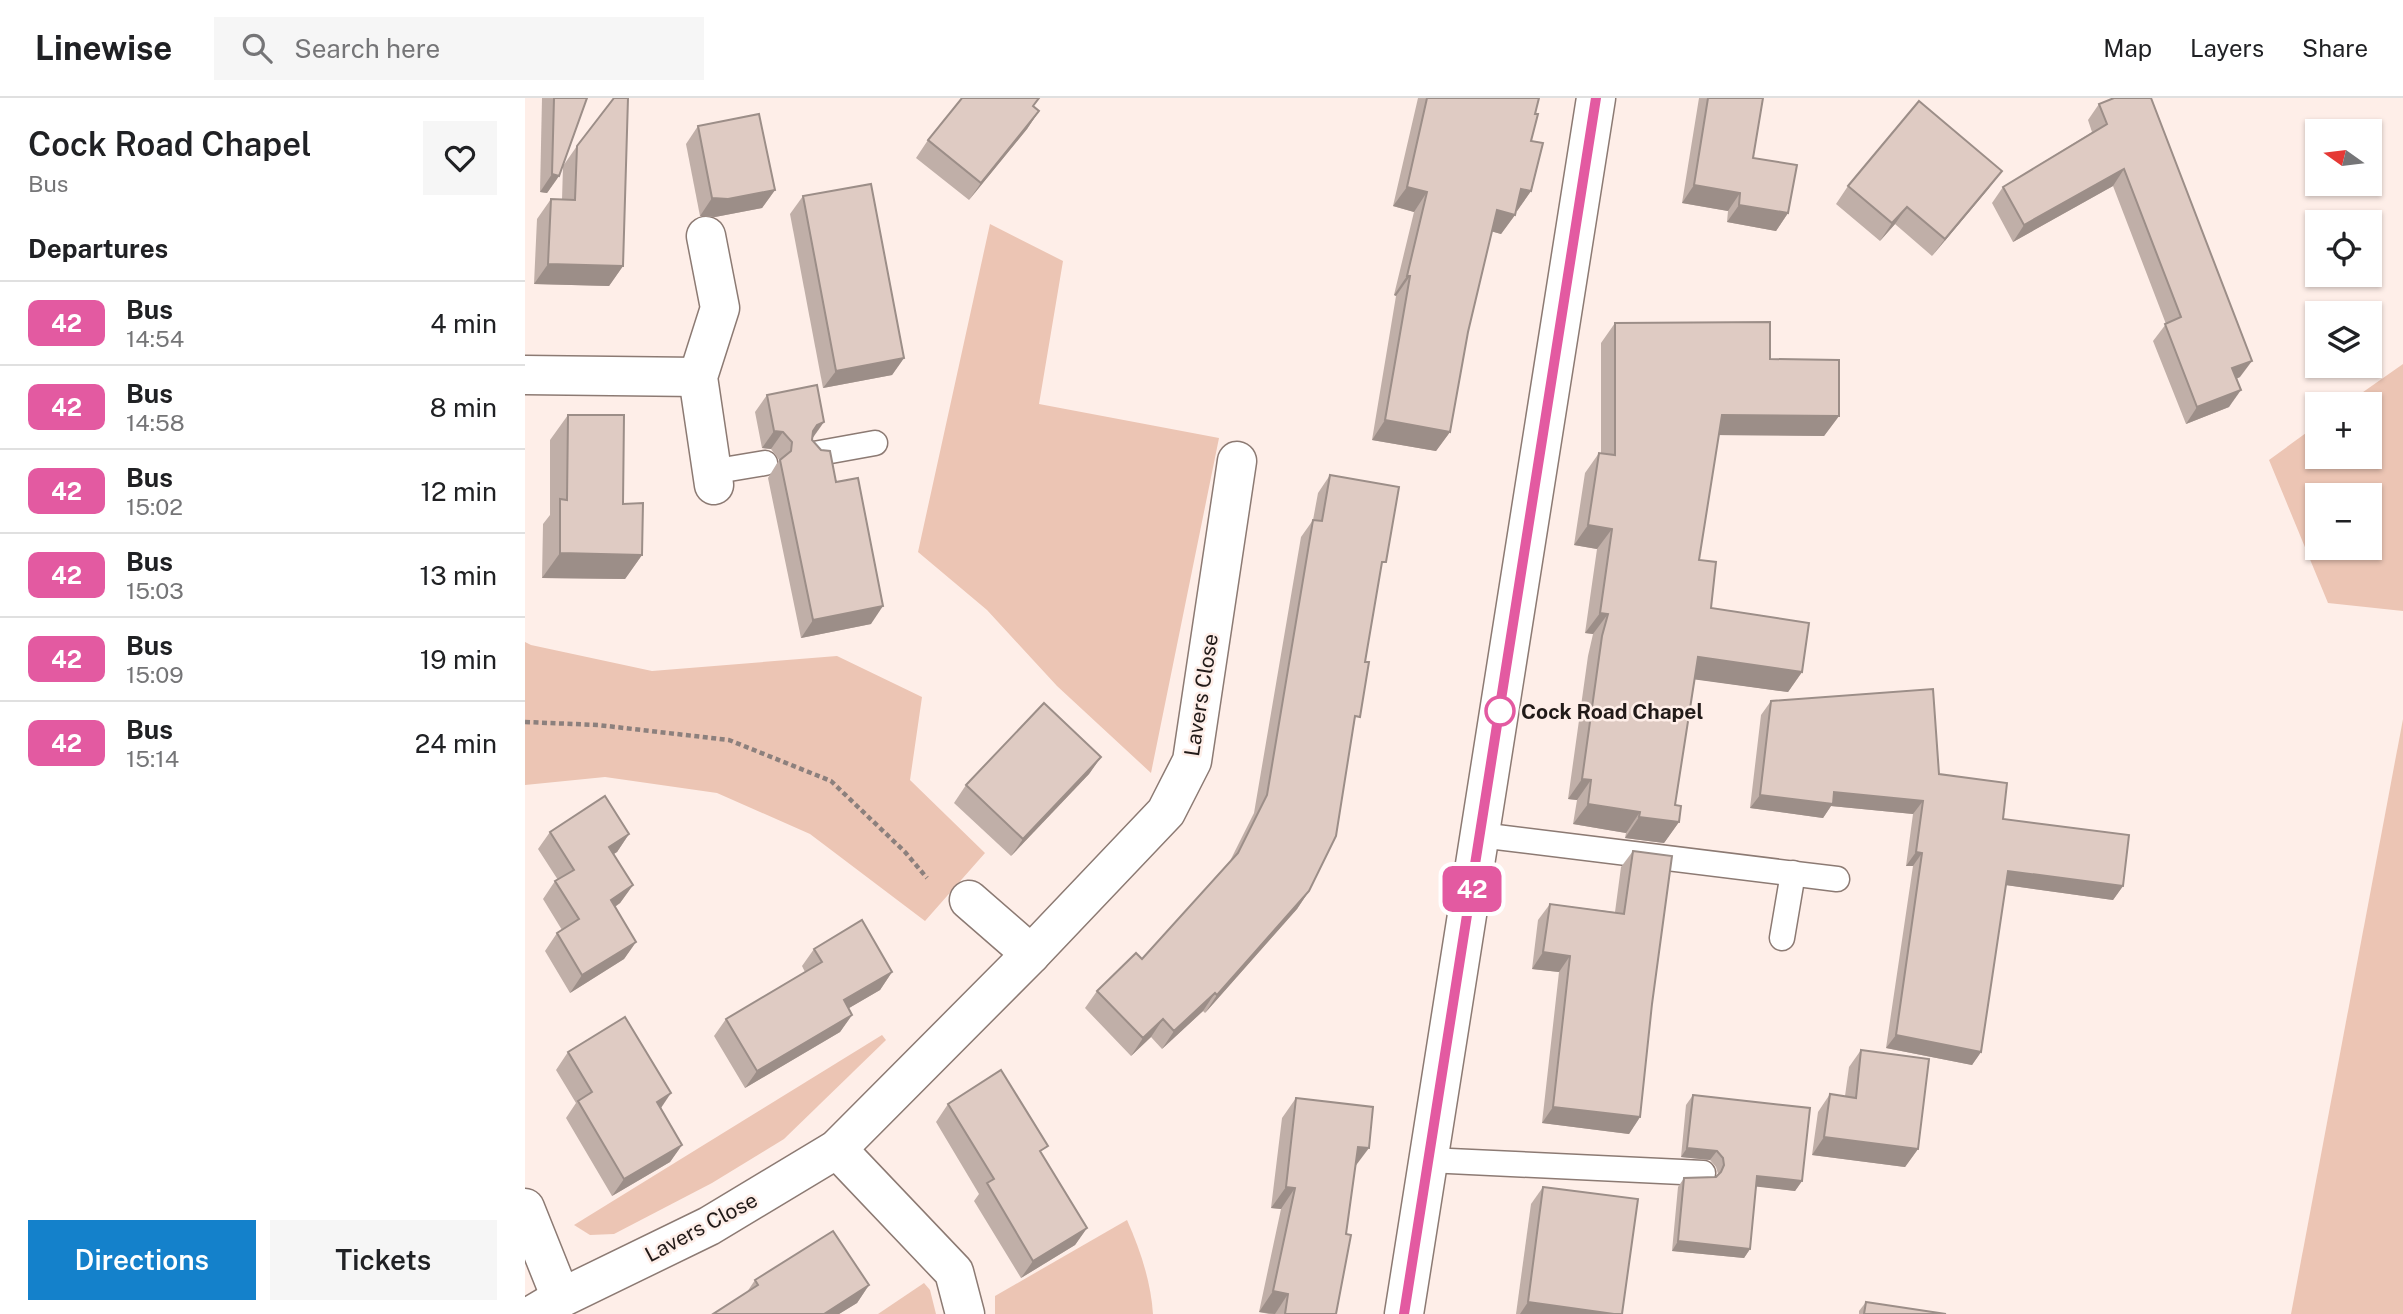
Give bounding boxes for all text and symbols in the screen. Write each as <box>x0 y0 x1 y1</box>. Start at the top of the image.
search box <box>214 17 704 80</box>
text: Linewise <box>35 29 172 67</box>
icon: search <box>238 29 276 67</box>
text: Search here <box>294 33 440 64</box>
text: Map <box>2103 34 2152 62</box>
text: Layers <box>2190 34 2264 62</box>
text: Share <box>2302 34 2368 62</box>
north arrow <box>2305 119 2382 196</box>
map controls <box>2305 119 2382 560</box>
button: heart <box>423 121 497 195</box>
text: Cock Road Chapel <box>28 125 312 163</box>
text: Bus <box>28 170 68 197</box>
button: locate <box>2305 210 2382 287</box>
text: Departures <box>28 233 168 264</box>
text: Bus <box>126 294 173 325</box>
button: layers <box>2305 301 2382 378</box>
text: 4 min <box>430 308 497 339</box>
text: 42 <box>51 309 82 337</box>
text: 14:54 <box>126 325 184 352</box>
text: Bus <box>126 378 173 409</box>
text: 8 min <box>430 392 497 423</box>
button: + <box>2305 392 2382 469</box>
text: 42 <box>51 393 82 421</box>
text: 14:58 <box>126 409 185 436</box>
text: Bus <box>126 462 173 493</box>
text: 12 min <box>421 476 497 507</box>
text: 42 <box>51 477 82 505</box>
button: − <box>2305 483 2382 560</box>
text: 15:02 <box>126 493 183 520</box>
text: Bus <box>126 546 173 577</box>
text: 13 min <box>420 560 497 591</box>
text: 42 <box>51 561 82 589</box>
text: 15:03 <box>126 577 184 604</box>
text: Bus <box>126 630 173 661</box>
street label: Lavers Close <box>1179 632 1223 758</box>
text: 19 min <box>420 644 497 675</box>
text: 42 <box>51 645 82 673</box>
text: 15:09 <box>126 661 184 688</box>
marker: Cock Road Chapel <box>1485 696 1515 726</box>
place label: Cock Road Chapel <box>1521 699 1703 724</box>
text: Bus <box>126 714 173 745</box>
text: 24 min <box>415 728 497 759</box>
text: 42 <box>51 729 82 757</box>
text: 15:14 <box>126 745 179 772</box>
line badge: 42 <box>1441 866 1503 912</box>
text: 42 <box>1457 875 1487 903</box>
street label: Lavers Close <box>640 1187 762 1267</box>
button: Directions <box>28 1220 256 1300</box>
button: Tickets <box>270 1220 497 1300</box>

